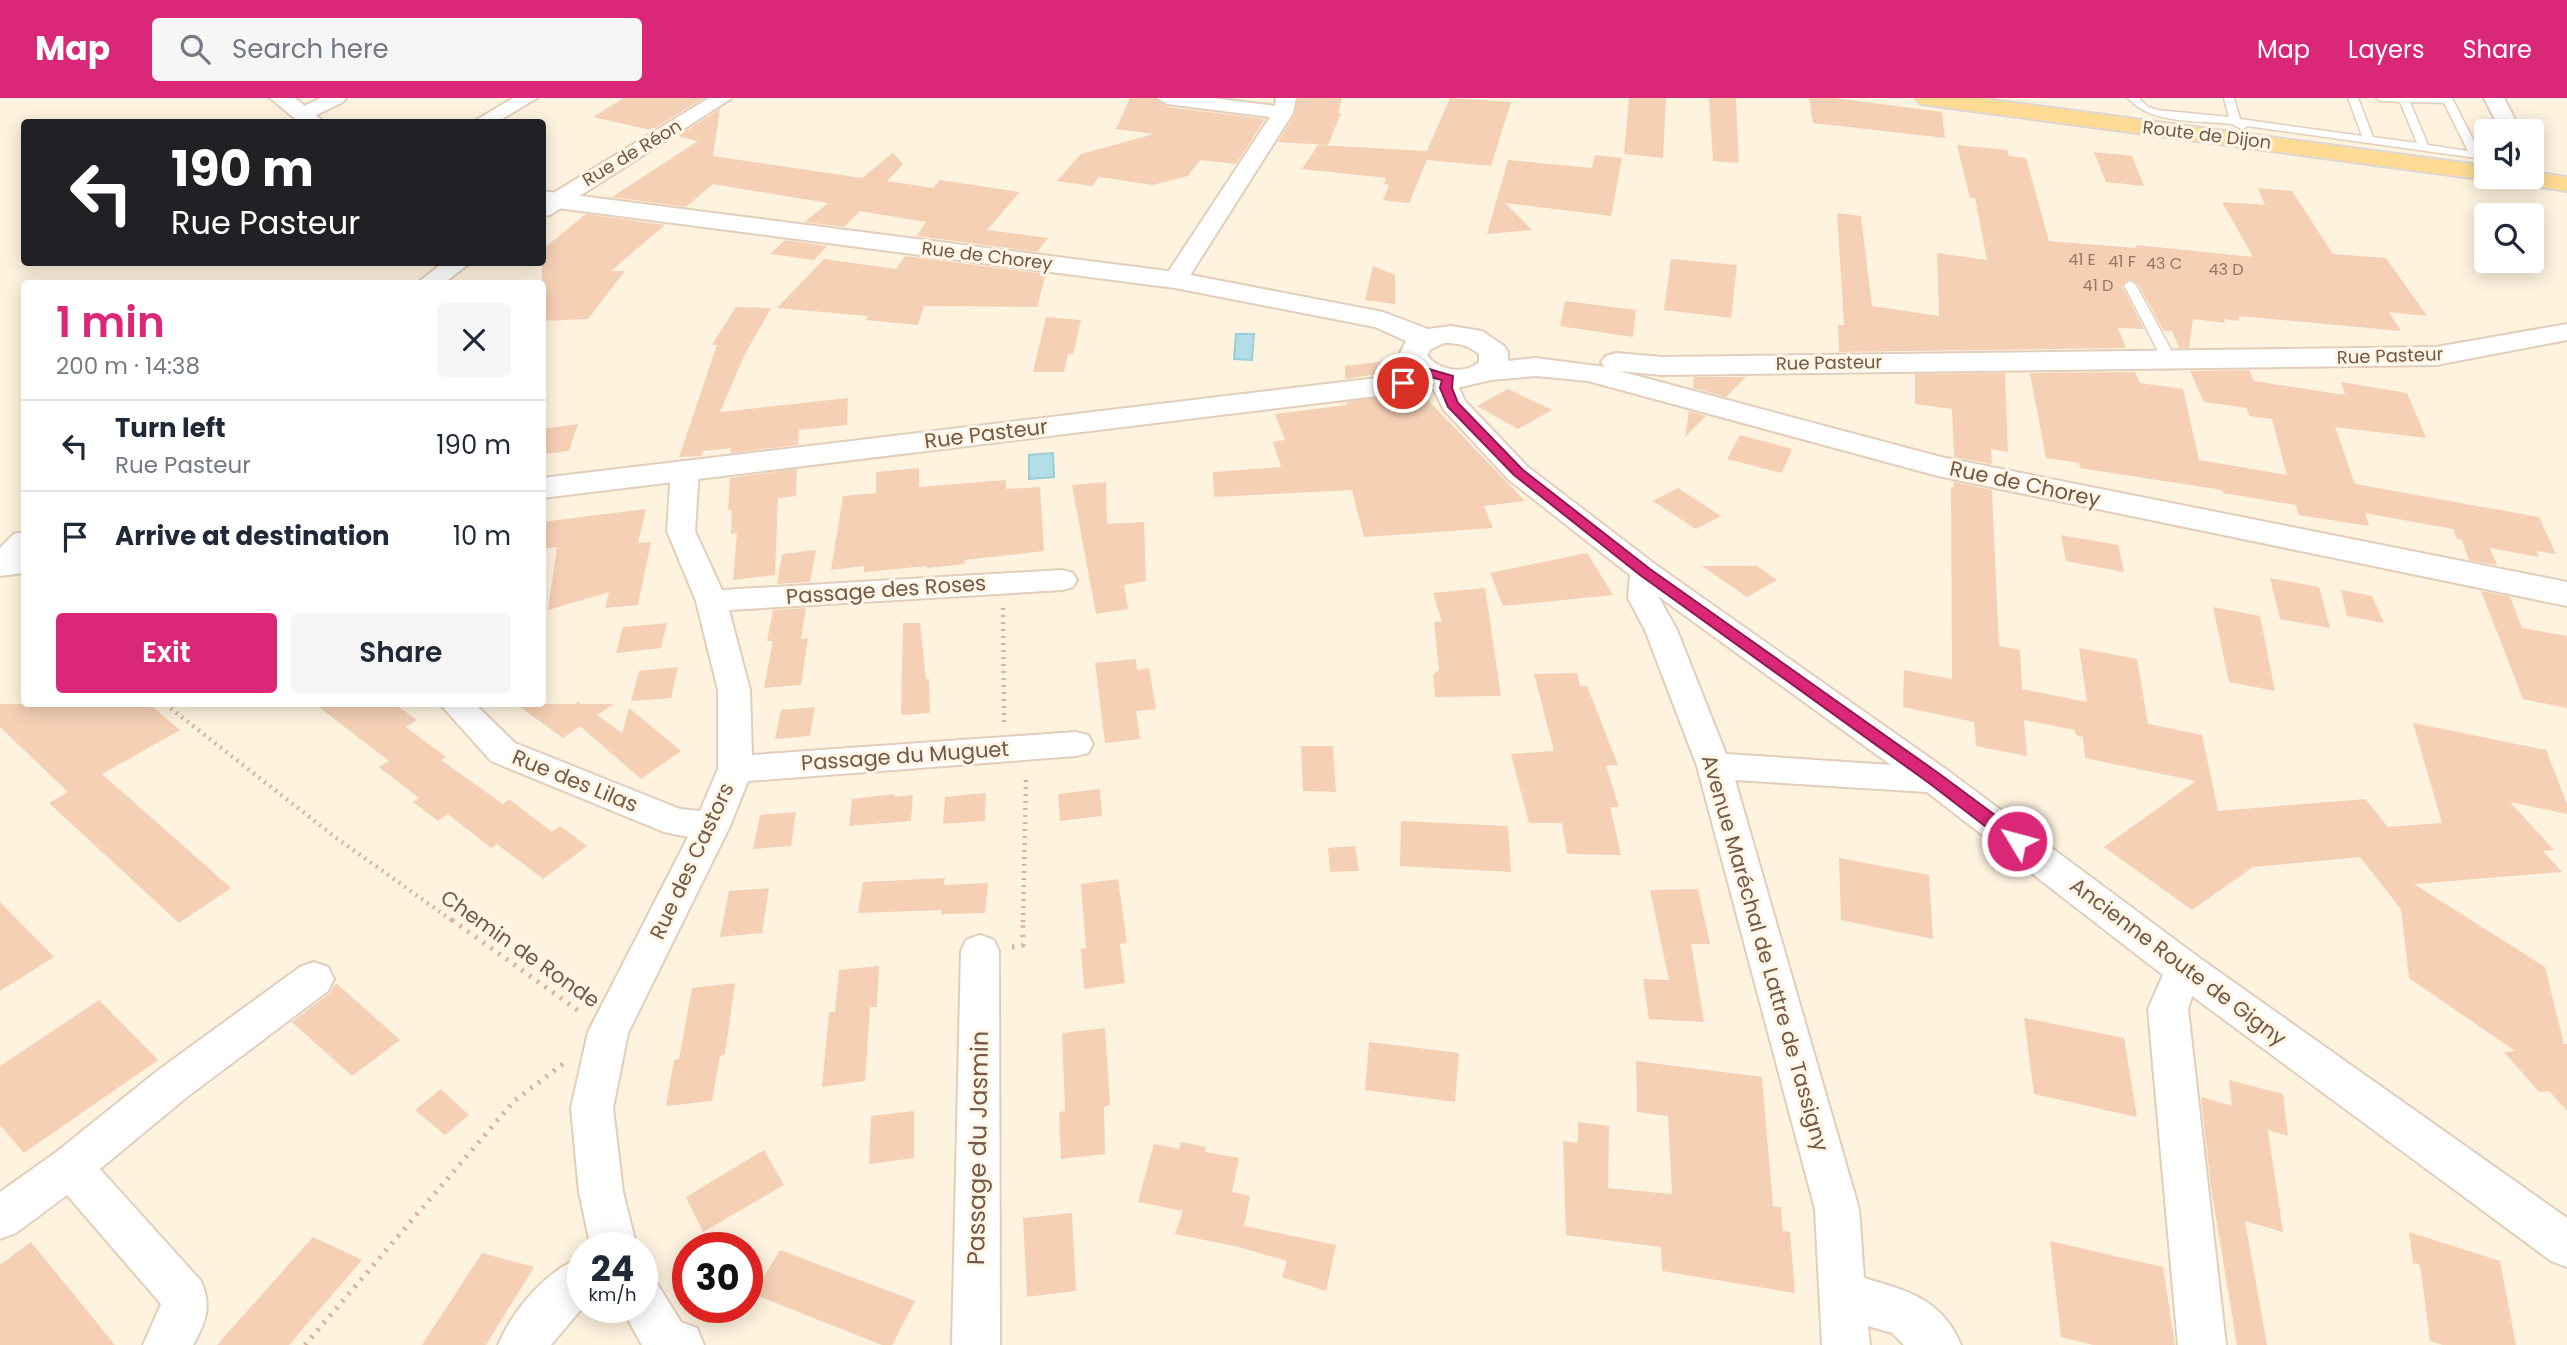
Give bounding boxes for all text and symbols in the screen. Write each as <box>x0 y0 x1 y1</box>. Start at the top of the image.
search box <box>152 18 642 81</box>
text: Map <box>35 25 110 72</box>
icon: search <box>176 30 214 68</box>
text: Search here <box>232 31 389 67</box>
text: Map <box>2257 33 2310 66</box>
text: Layers <box>2348 33 2424 66</box>
text: Share <box>2462 33 2532 66</box>
street label: Rue de Réon <box>577 113 686 192</box>
street label: Route de Dijon <box>2141 114 2273 155</box>
map controls <box>2474 119 2544 273</box>
button: sound <box>2474 119 2544 189</box>
text: 190 m <box>171 135 314 203</box>
icon: left <box>56 147 147 238</box>
text: Rue Pasteur <box>171 200 360 245</box>
button: search <box>2474 203 2544 273</box>
street label: Rue de Chorey <box>920 235 1054 276</box>
house number: 41 E <box>2068 248 2096 271</box>
house number: 41 F <box>2108 250 2136 273</box>
house number: 43 C <box>2146 252 2182 275</box>
house number: 43 D <box>2208 258 2244 281</box>
house number: 41 D <box>2083 274 2113 297</box>
text: 1 min <box>56 293 165 352</box>
button: close <box>437 303 511 377</box>
street label: Rue Pasteur <box>2336 341 2444 370</box>
street label: Rue Pasteur <box>1776 349 1883 376</box>
text: 200 m · 14:38 <box>56 350 200 382</box>
pin <box>1373 353 1433 413</box>
icon: arrive <box>1384 364 1422 402</box>
text: Turn left <box>115 410 226 446</box>
street label: Rue Pasteur <box>923 412 1049 455</box>
icon: left <box>56 427 94 465</box>
text: 190 m <box>436 427 511 463</box>
text: Rue Pasteur <box>115 449 251 481</box>
street label: Rue de Chorey <box>1947 453 2103 514</box>
icon: arrive <box>56 518 94 556</box>
text: Arrive at destination <box>115 518 390 554</box>
text: 10 m <box>453 518 511 554</box>
street label: Passage des Roses <box>785 568 987 611</box>
button: Exit <box>56 613 277 693</box>
button: Share <box>291 613 511 693</box>
street label: Passage du Muguet <box>800 734 1010 777</box>
street label: Rue des Lilas <box>508 742 642 819</box>
street label: Avenue Maréchal de Lattre de Tassigny <box>1695 751 1836 1155</box>
street label: Rue des Castors <box>643 778 741 944</box>
position arrow <box>1980 804 2054 878</box>
street label: Ancienne Route de Gigny <box>2064 871 2292 1053</box>
street label: Chemin de Ronde <box>435 883 606 1014</box>
street label: Passage du Jasmin <box>959 1031 996 1265</box>
speed limit sign: 30 <box>672 1232 763 1323</box>
text: 24 <box>591 1244 634 1293</box>
text: km/h <box>589 1282 636 1307</box>

